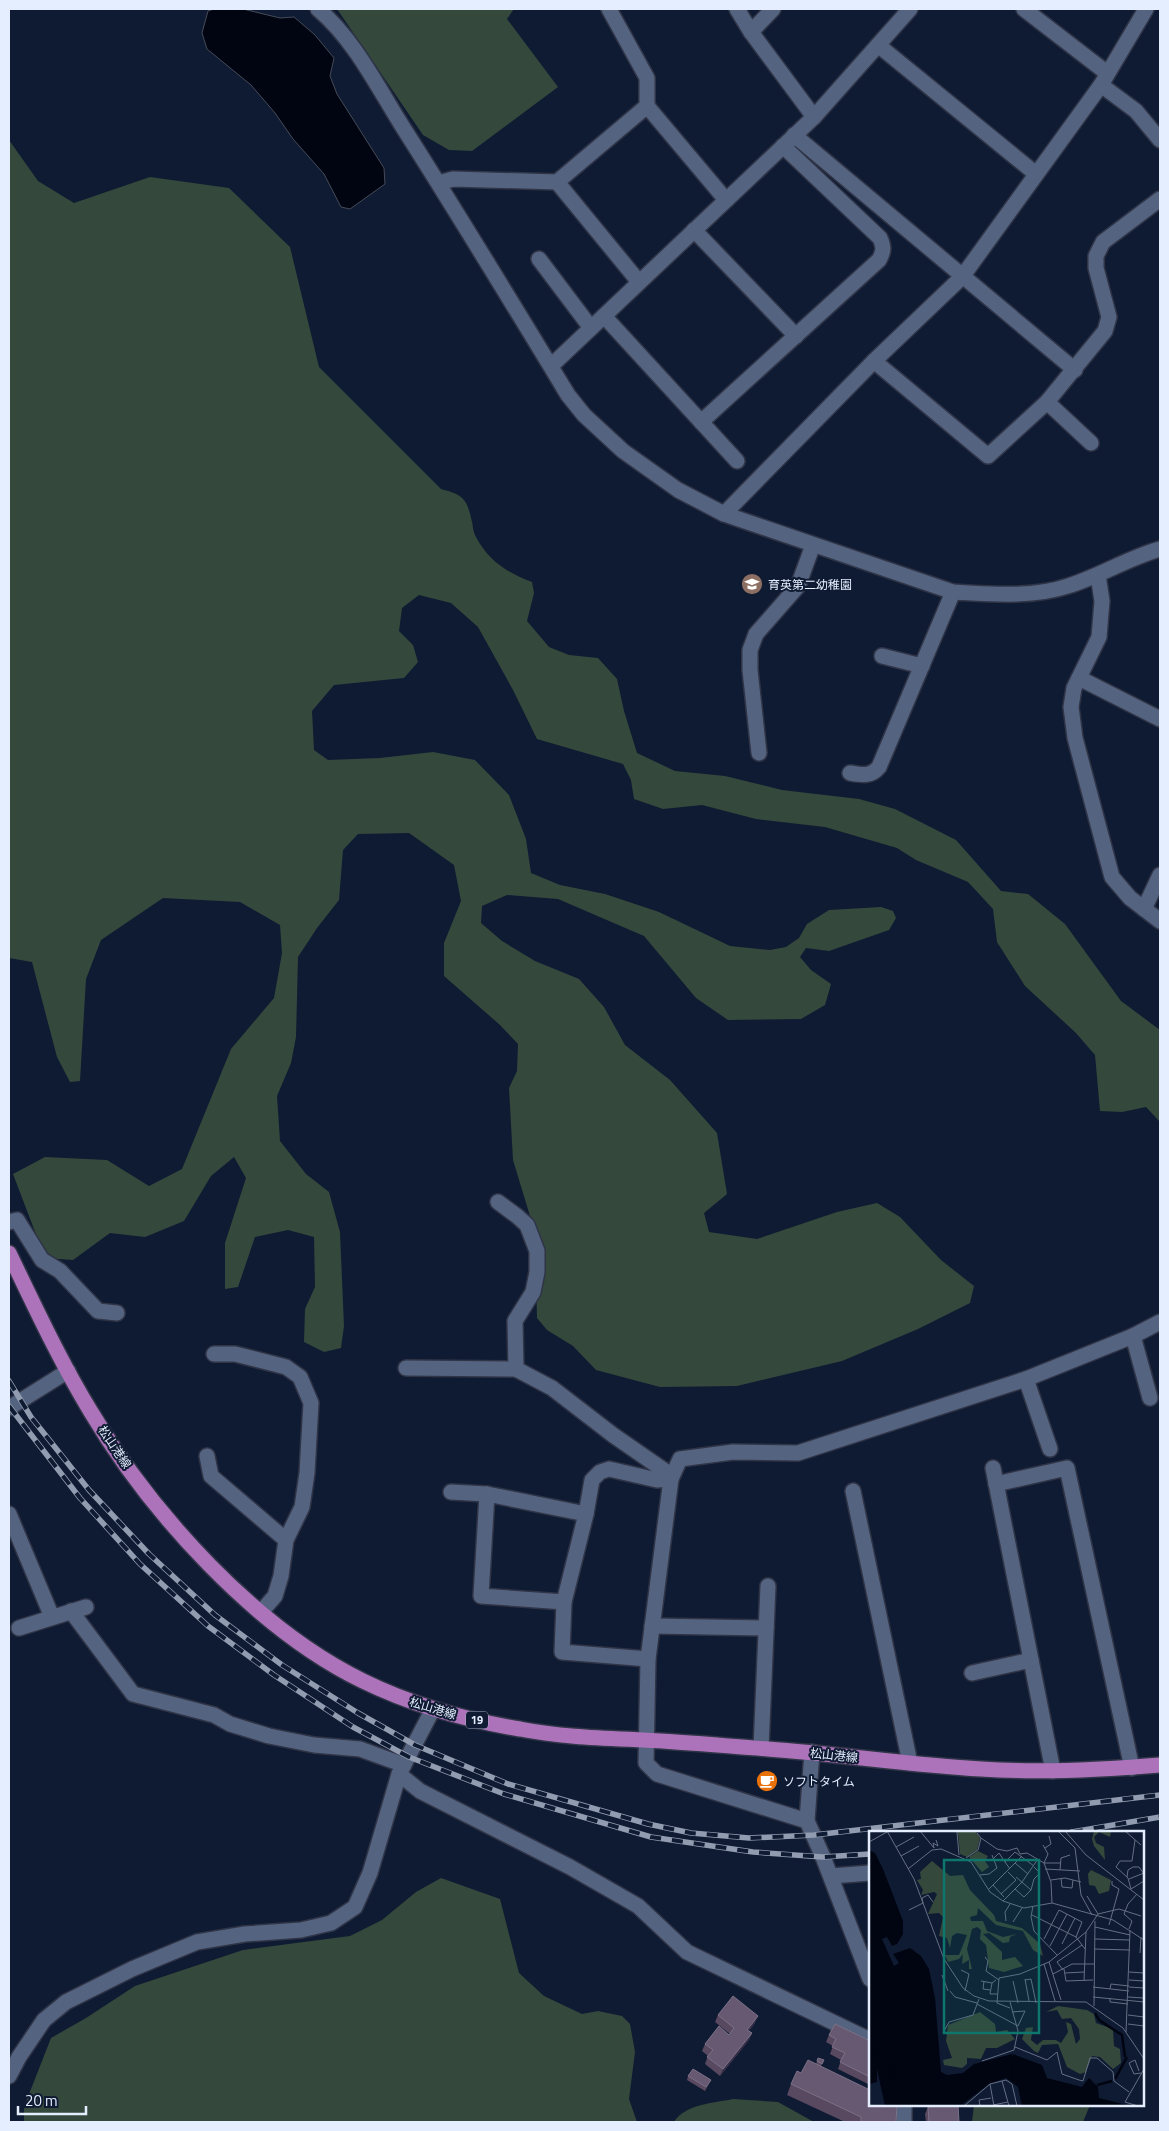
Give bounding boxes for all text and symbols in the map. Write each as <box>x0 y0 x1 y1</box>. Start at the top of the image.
school or university icon: 育英第二幼稚園 <box>740 572 764 596</box>
place label: 育英第二幼稚園 <box>768 575 852 594</box>
street label: 松山港線 <box>94 1422 136 1472</box>
street label: 松山港線 <box>407 1692 459 1724</box>
road number: 19 <box>466 1712 488 1728</box>
street label: 松山港線 <box>809 1743 859 1767</box>
cafe icon: ソフトタイム <box>755 1769 779 1793</box>
place label: ソフトタイム <box>783 1772 855 1791</box>
inset map <box>869 1831 1144 2106</box>
scale bar <box>18 2084 85 2116</box>
text: 20 m <box>25 2089 58 2112</box>

